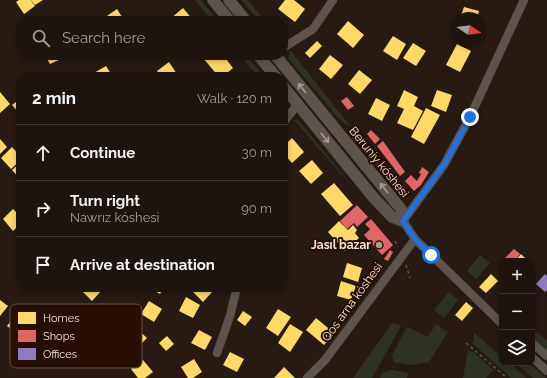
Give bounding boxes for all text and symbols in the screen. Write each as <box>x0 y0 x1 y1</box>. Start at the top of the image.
north arrow <box>451 12 487 48</box>
search box <box>16 16 288 60</box>
icon: search <box>30 27 52 49</box>
text: Search here <box>62 29 145 47</box>
one-way arrow <box>297 82 306 93</box>
text: 2 min <box>32 88 76 108</box>
text: Walk · 120 m <box>197 91 272 106</box>
route end <box>461 108 479 126</box>
street label: Beruniy kóshesi <box>346 124 412 200</box>
one-way arrow <box>321 132 330 143</box>
icon: ahead <box>32 142 54 164</box>
text: Continue <box>70 144 135 162</box>
text: 30 m <box>242 145 272 160</box>
one-way arrow <box>380 183 388 194</box>
text: Turn right <box>70 192 140 210</box>
icon: right <box>32 198 54 220</box>
text: 90 m <box>241 201 272 216</box>
text: Nawrız kóshesi <box>70 210 159 225</box>
place label: Jasıl bazar <box>311 238 371 252</box>
marker: Jasıl bazar <box>374 240 384 250</box>
route start <box>422 246 440 264</box>
icon: arrive <box>32 254 54 276</box>
text: Arrive at destination <box>70 256 215 274</box>
map controls <box>499 258 535 366</box>
button: + <box>499 258 535 294</box>
street label: Qos arna kóshesi <box>319 260 385 344</box>
button: − <box>499 294 535 330</box>
legend <box>10 304 142 368</box>
text: Homes <box>43 312 79 325</box>
text: Shops <box>43 330 75 343</box>
button: layers <box>499 330 535 366</box>
text: Offices <box>43 348 77 361</box>

